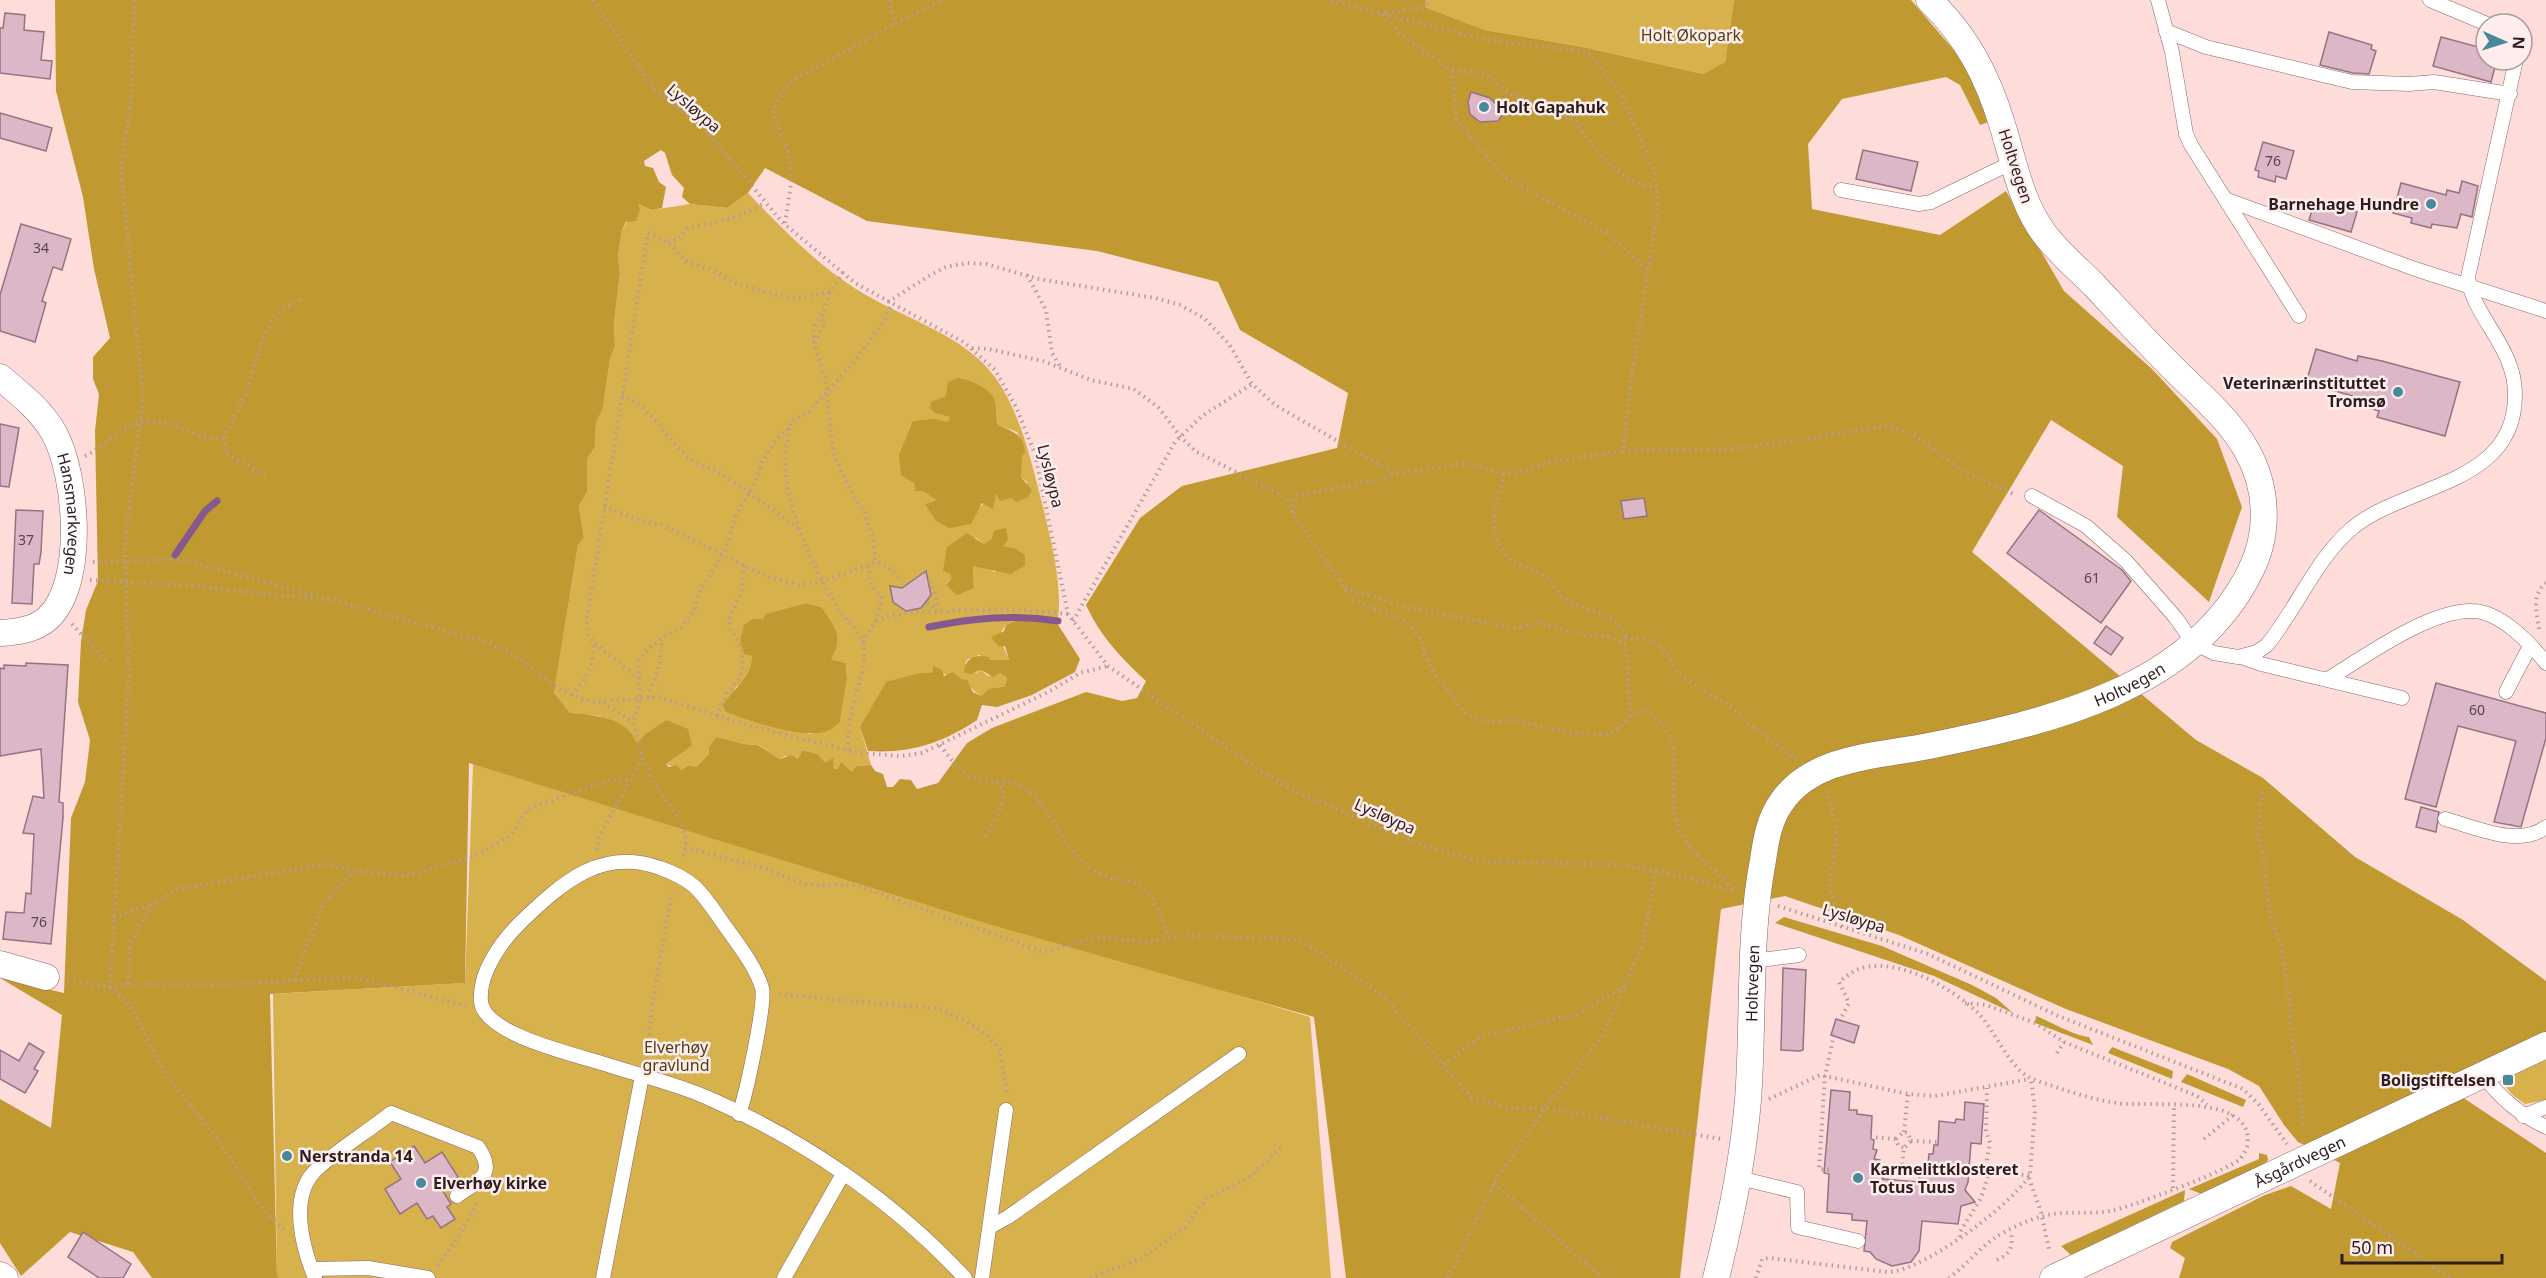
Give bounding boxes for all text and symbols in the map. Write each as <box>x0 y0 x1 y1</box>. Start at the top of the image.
north arrow <box>2474 12 2534 72</box>
park label: Holt Økopark <box>1641 24 1742 46</box>
text: N <box>2508 36 2530 50</box>
street label: Lysløypa <box>662 78 726 138</box>
place label: Holt Gapahuk <box>1496 96 1606 118</box>
marker: Holt Gapahuk <box>1477 100 1491 114</box>
street label: Holtvegen <box>1994 126 2038 206</box>
house number: 76 <box>2265 151 2281 170</box>
place label: Barnehage Hundre <box>2268 193 2419 215</box>
marker: Barnehage Hundre <box>2424 197 2438 211</box>
house number: 34 <box>33 238 49 257</box>
place label: Veterinærinstituttet Tromsø <box>2223 372 2386 412</box>
marker: Veterinærinstituttet Tromsø <box>2391 385 2405 399</box>
street label: Lysløypa <box>1033 442 1069 510</box>
street label: Hansmarkvegen <box>52 450 85 577</box>
house number: 37 <box>18 530 34 549</box>
house number: 61 <box>2084 568 2100 587</box>
street label: Holtvegen <box>2090 657 2169 712</box>
house number: 60 <box>2469 700 2485 719</box>
street label: Lysløypa <box>1351 793 1419 839</box>
street label: Lysløypa <box>1820 898 1888 938</box>
house number: 76 <box>31 912 47 931</box>
street label: Holtvegen <box>1740 944 1764 1022</box>
park label: Elverhøy gravlund <box>643 1036 709 1076</box>
place label: Boligstiftelsen <box>2380 1069 2496 1091</box>
marker: Boligstiftelsen <box>2501 1073 2515 1087</box>
street label: Åsgårdvegen <box>2250 1130 2349 1192</box>
place label: Nerstranda 14 <box>299 1145 413 1167</box>
marker: Nerstranda 14 <box>280 1149 294 1163</box>
place label: Karmelittklosteret Totus Tuus <box>1870 1158 2019 1198</box>
marker: Karmelittklosteret Totus Tuus <box>1851 1171 1865 1185</box>
place label: Elverhøy kirke <box>433 1172 547 1194</box>
marker: Elverhøy kirke <box>414 1176 428 1190</box>
scale bar <box>2342 1227 2502 1265</box>
text: 50 m <box>2351 1235 2393 1259</box>

